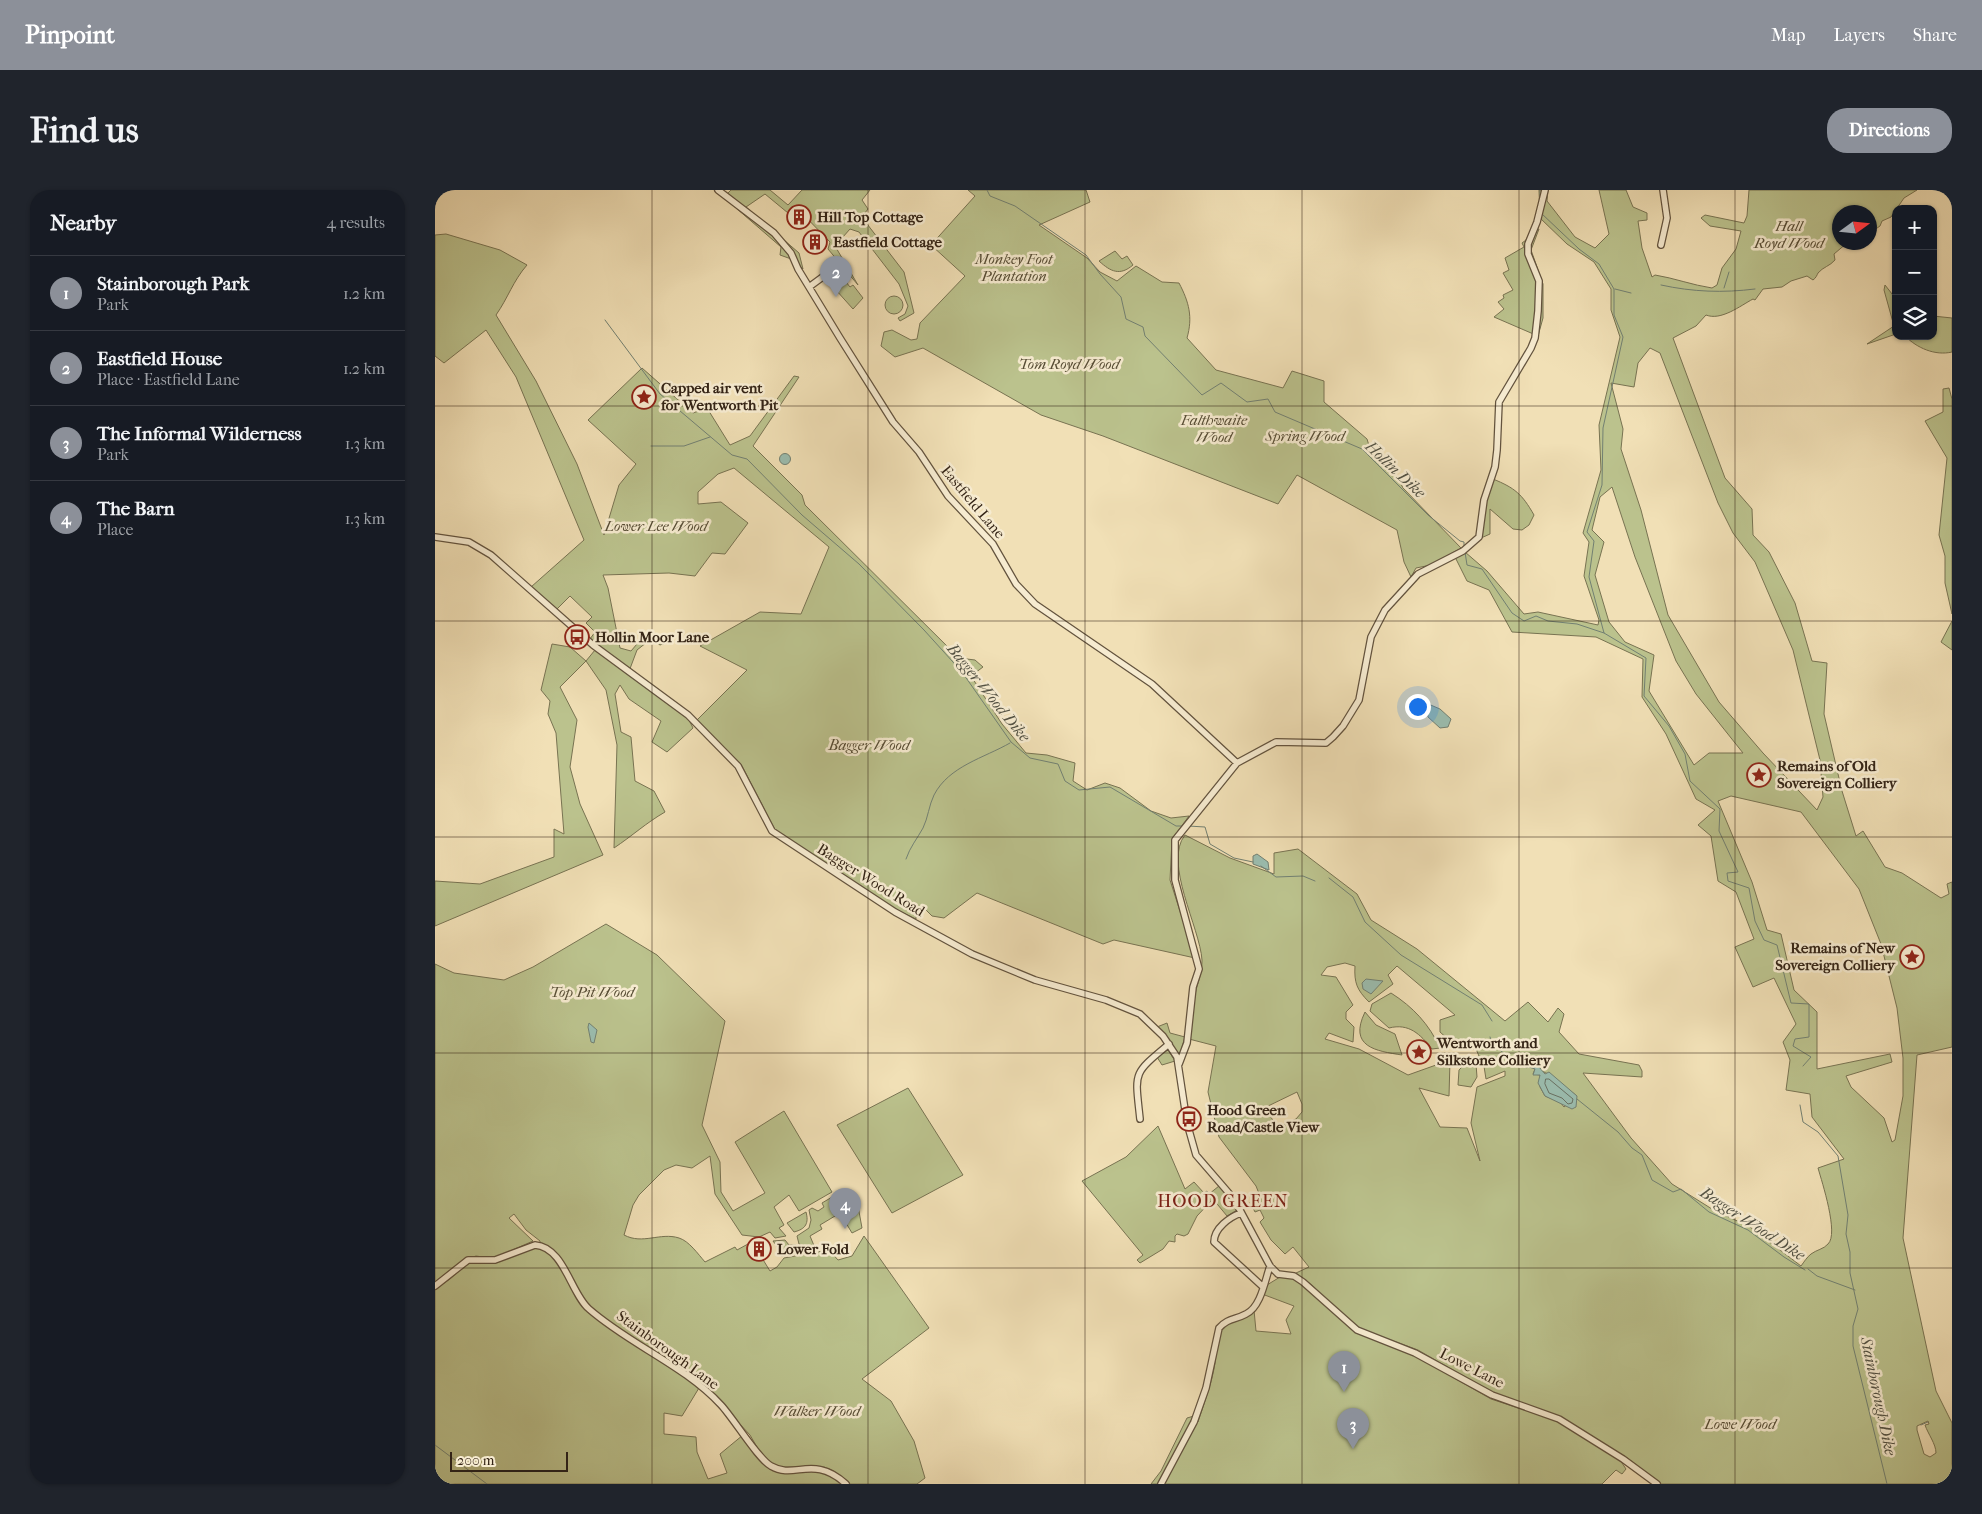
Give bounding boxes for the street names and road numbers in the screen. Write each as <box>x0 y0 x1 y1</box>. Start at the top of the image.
street label: Eastfield Lane <box>937 462 1009 543</box>
street label: Bagger Wood Road <box>814 840 929 921</box>
street label: Stainborough Lane <box>613 1307 723 1394</box>
street label: Lowe Lane <box>1437 1344 1508 1392</box>

